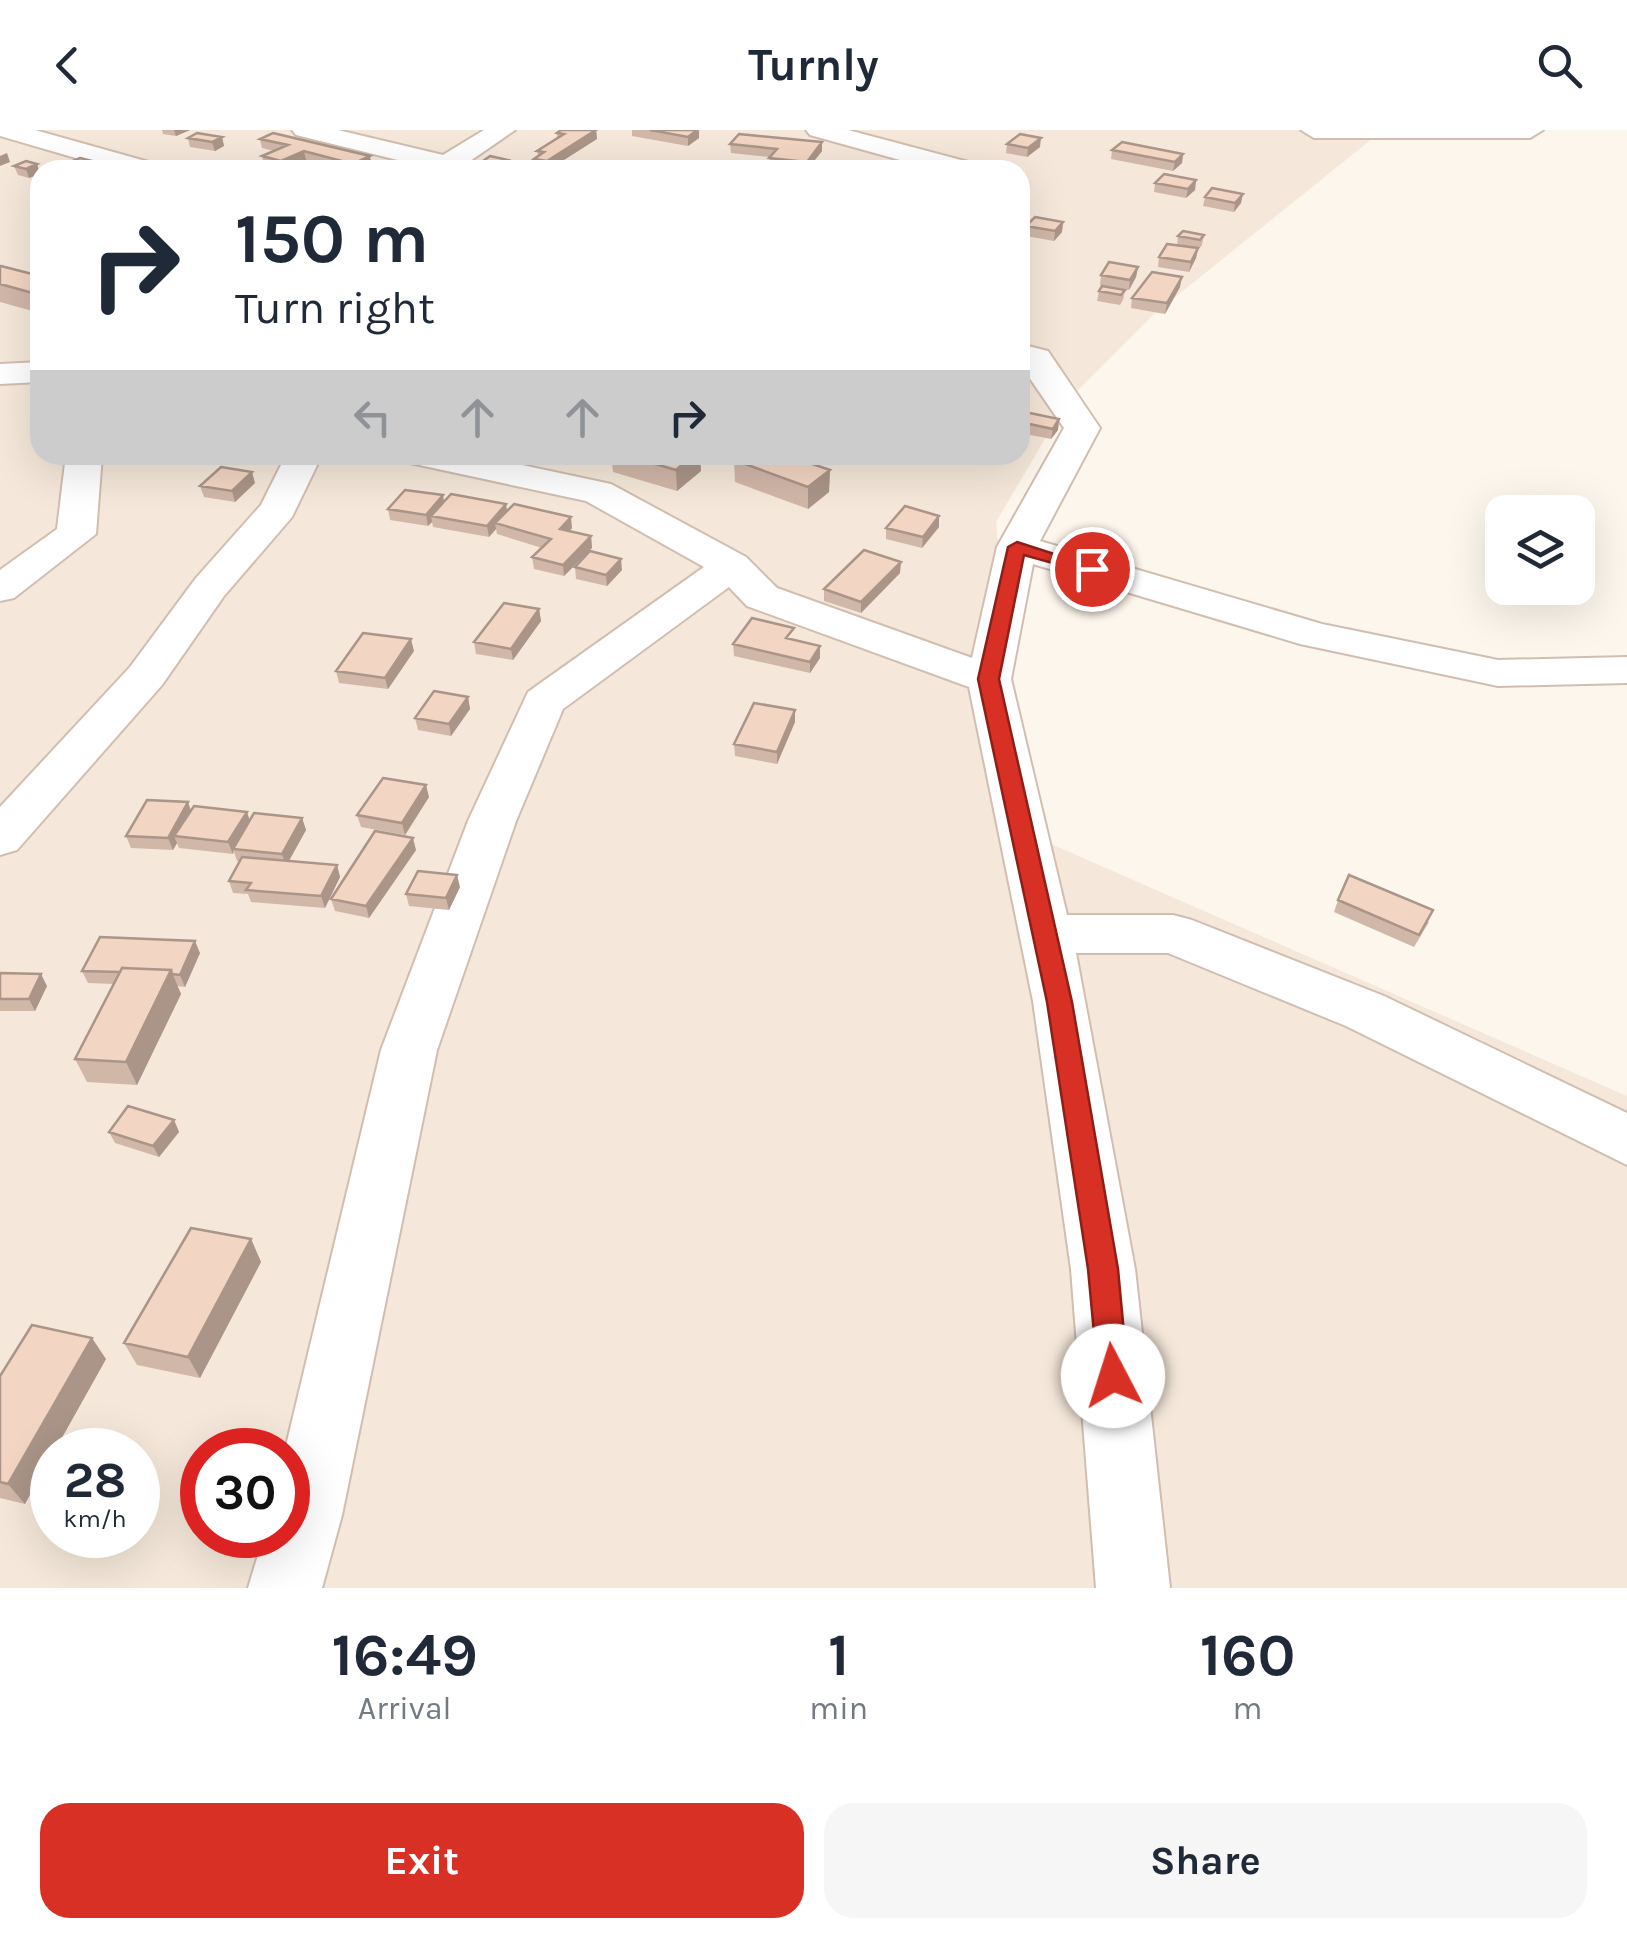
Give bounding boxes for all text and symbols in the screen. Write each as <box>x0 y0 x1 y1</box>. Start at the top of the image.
icon: back <box>40 38 95 93</box>
icon: search <box>1532 38 1587 93</box>
text: Turnly <box>748 39 879 91</box>
text: 150 m <box>235 198 429 280</box>
icon: right <box>70 200 200 330</box>
text: Turn right <box>235 282 435 334</box>
icon: left <box>345 390 400 445</box>
icon: ahead <box>450 390 505 445</box>
icon: ahead <box>555 390 610 445</box>
icon: right <box>660 390 715 445</box>
map controls <box>1485 495 1595 605</box>
button: layers <box>1485 495 1595 605</box>
pin <box>1050 527 1135 612</box>
icon: arrive <box>1065 542 1120 597</box>
position arrow <box>1061 1324 1165 1428</box>
speed limit sign: 30 <box>180 1428 310 1558</box>
text: 28 <box>64 1451 126 1510</box>
text: km/h <box>63 1504 127 1533</box>
text: 16:49 <box>332 1620 478 1690</box>
text: 1 <box>828 1620 849 1690</box>
text: 160 <box>1200 1620 1295 1690</box>
text: Arrival <box>358 1690 452 1727</box>
text: min <box>809 1690 868 1727</box>
text: m <box>1233 1690 1263 1727</box>
button: Exit <box>40 1803 804 1918</box>
button: Share <box>824 1803 1587 1918</box>

